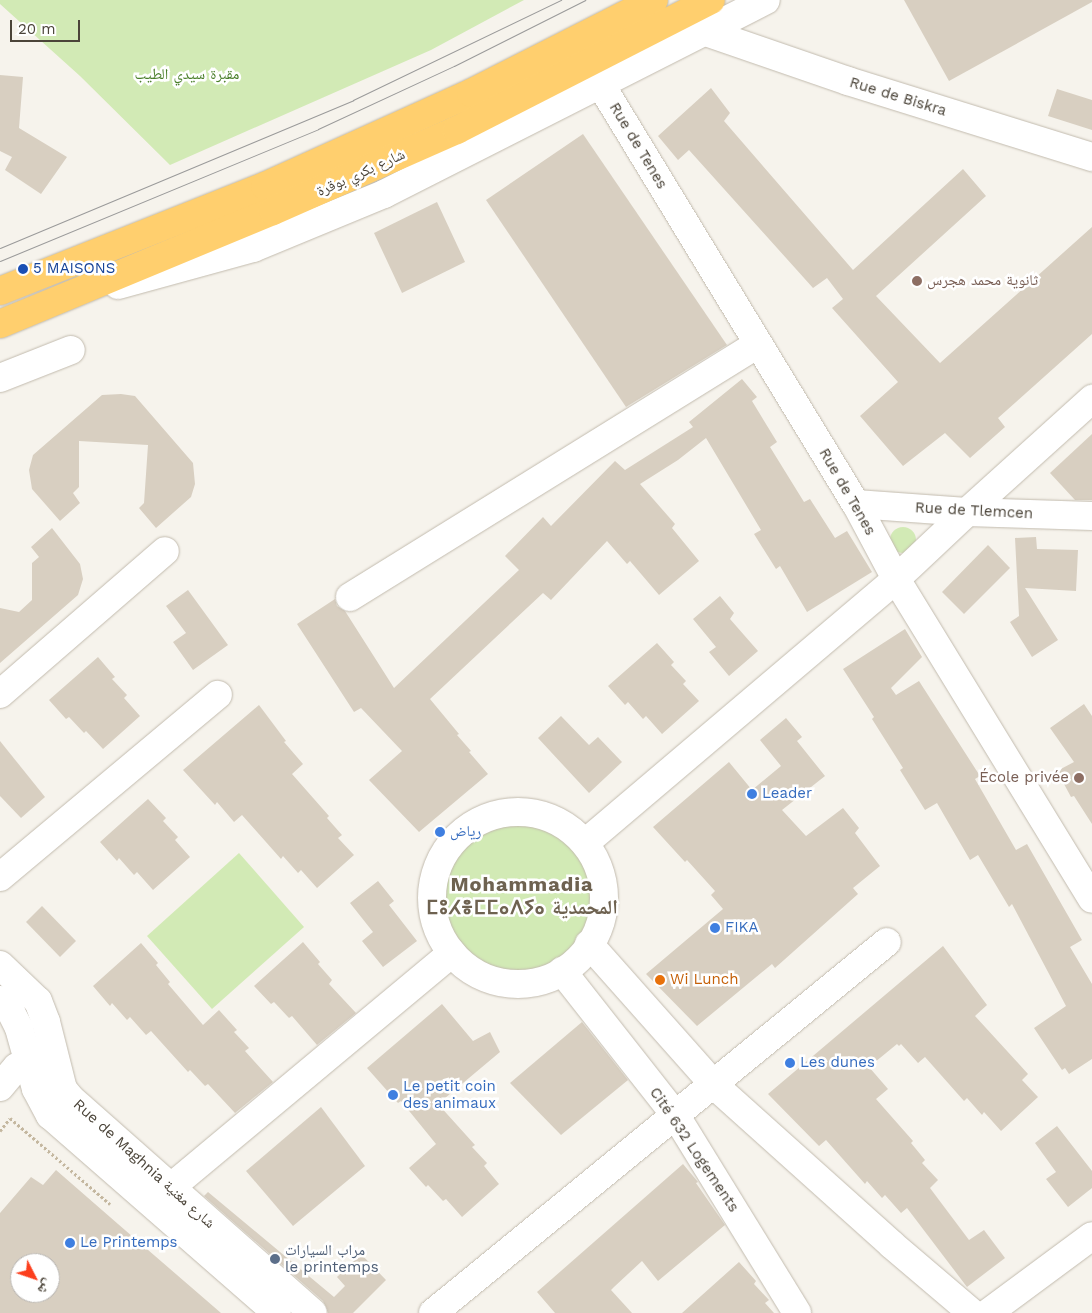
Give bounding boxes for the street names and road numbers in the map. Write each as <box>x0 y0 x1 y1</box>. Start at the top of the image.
street label: Rue de Biskra <box>847 74 949 120</box>
street label: Rue de Tenes <box>605 99 671 193</box>
street label: شارع بكري بوقرة <box>314 146 408 200</box>
street label: Rue de Tenes <box>815 445 879 539</box>
street label: Rue de Tlemcen <box>914 499 1034 523</box>
street label: Cité 632 Logements <box>646 1084 742 1216</box>
street label: Rue de Maghnia شارع مغنية <box>69 1096 219 1232</box>

